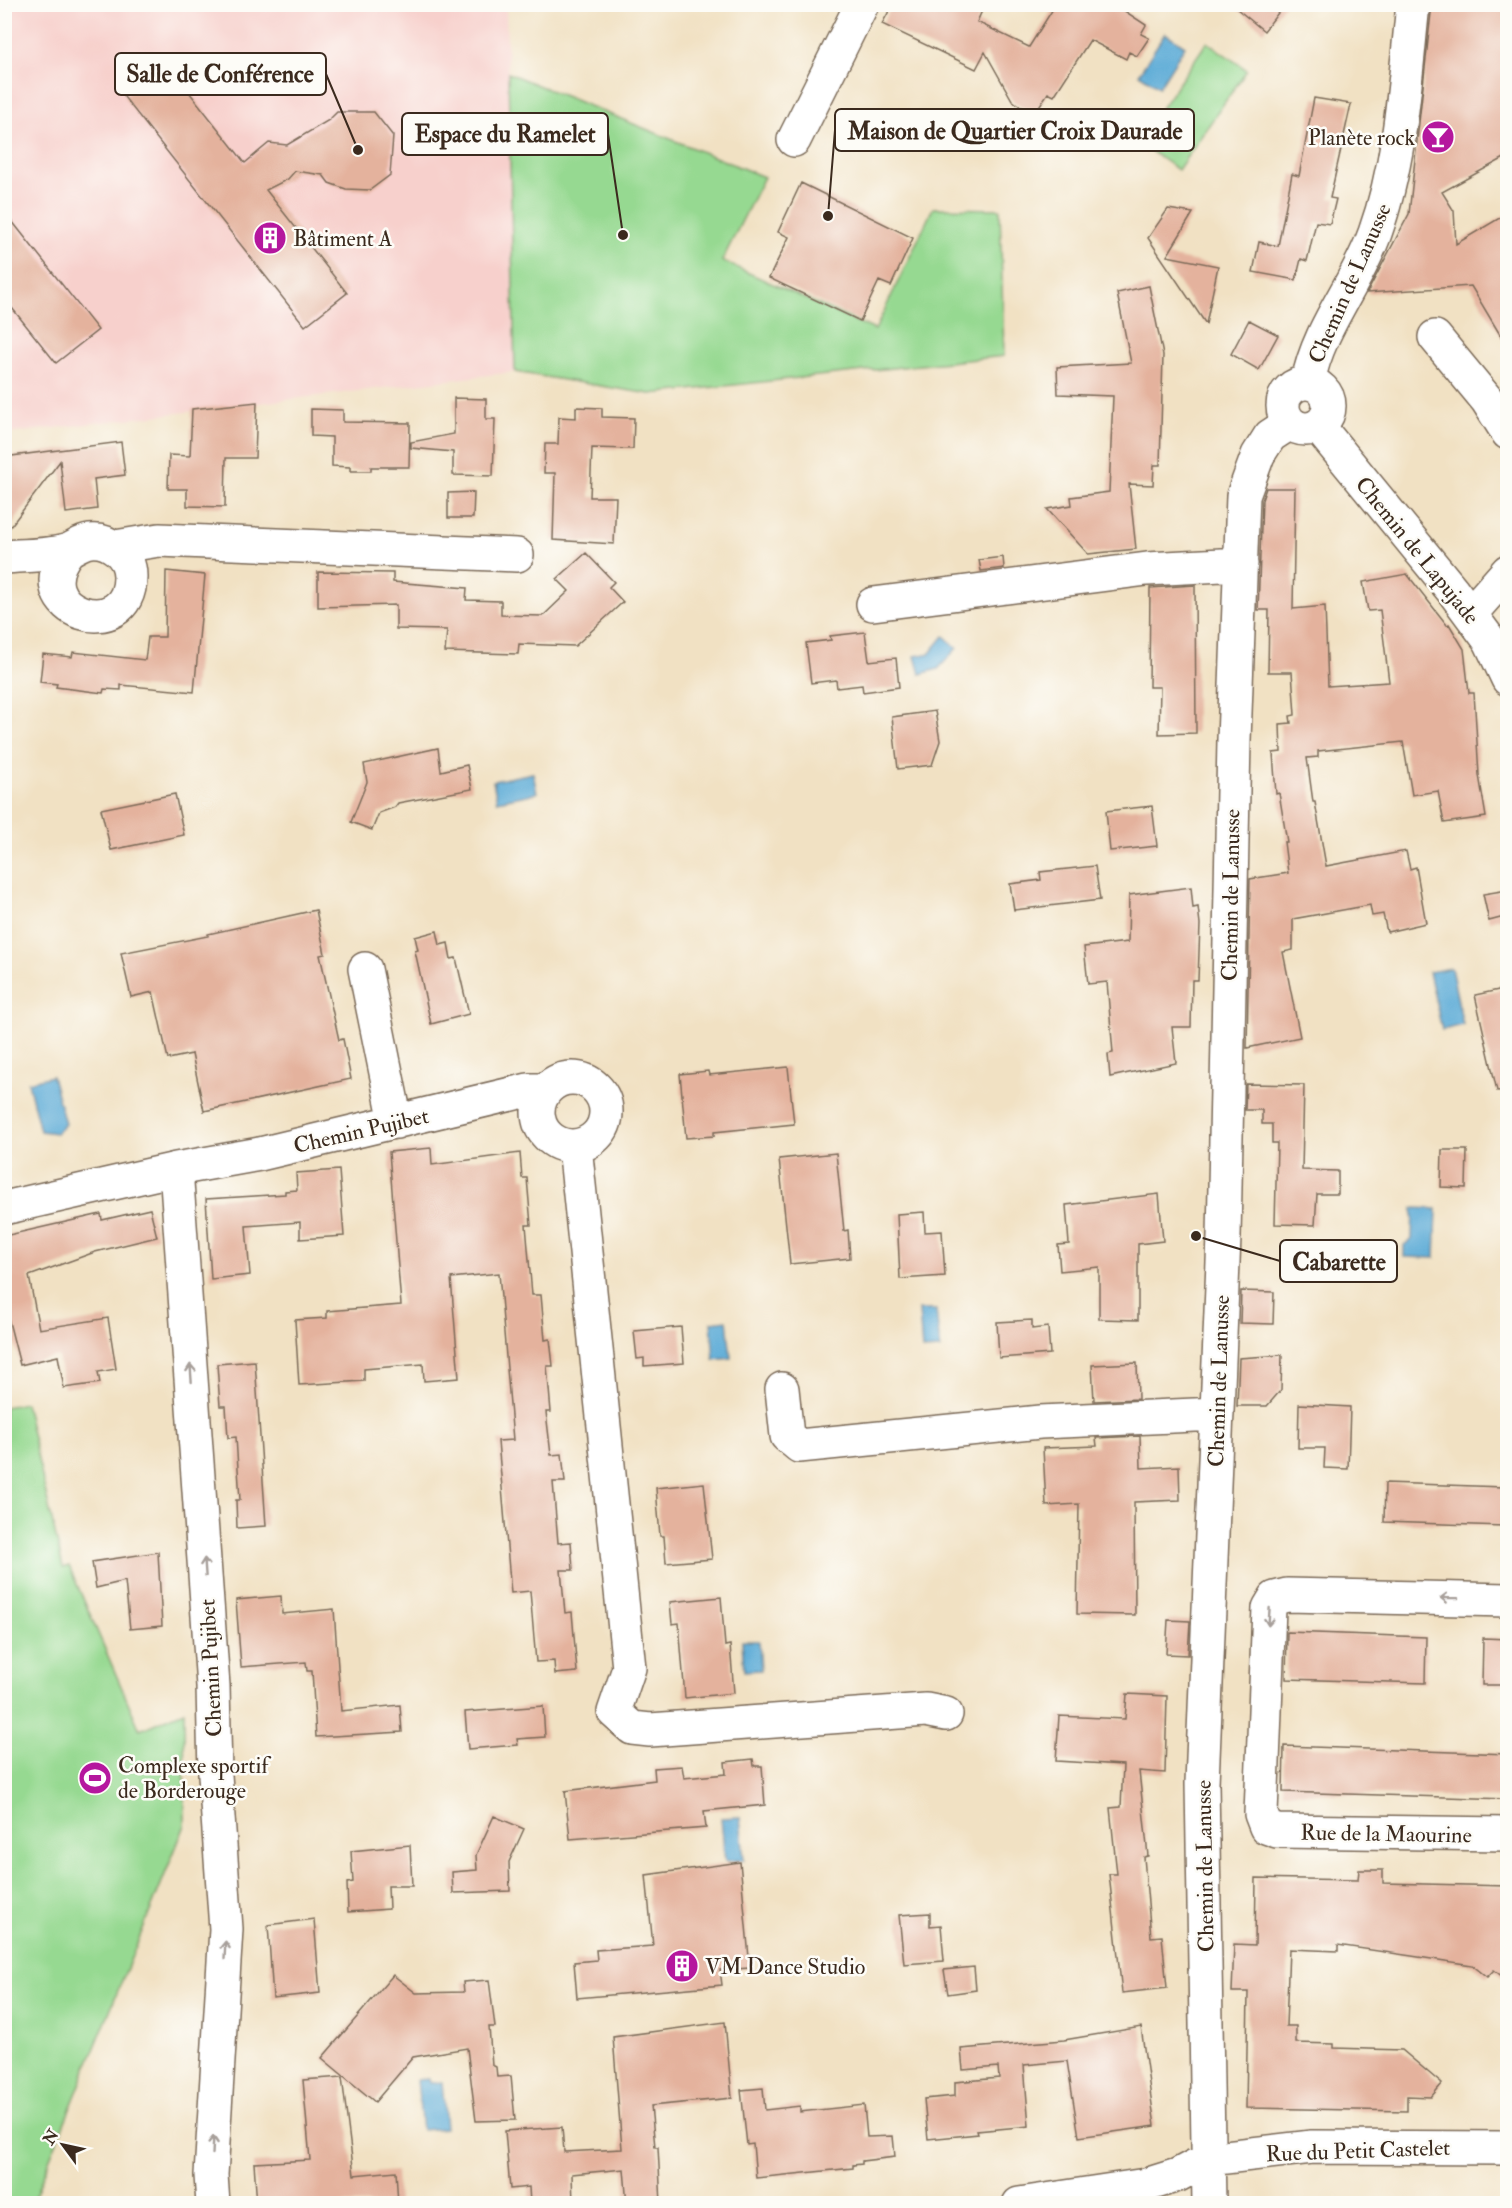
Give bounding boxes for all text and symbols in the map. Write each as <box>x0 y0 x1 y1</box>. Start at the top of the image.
callout: Salle de Conférence <box>115 53 326 95</box>
text: Salle de Conférence <box>126 59 314 90</box>
callout: Maison de Quartier Croix Daurade <box>835 109 1194 151</box>
callout: Espace du Ramelet <box>402 113 608 155</box>
text: Maison de Quartier Croix Daurade <box>846 116 1183 147</box>
text: Espace du Ramelet <box>414 119 596 150</box>
bar icon: Planète rock <box>1420 119 1456 155</box>
place label: Planète rock <box>1308 124 1415 152</box>
street label: Chemin de Lanusse <box>1302 199 1398 368</box>
building icon: Bâtiment A <box>252 220 288 256</box>
place label: Bâtiment A <box>293 225 393 253</box>
street label: Chemin de Lapujade <box>1348 471 1485 631</box>
street label: Chemin de Lanusse <box>1215 809 1247 981</box>
street label: Chemin Pujibet <box>291 1102 432 1160</box>
callout: Cabarette <box>1280 1240 1397 1282</box>
text: Cabarette <box>1292 1247 1386 1278</box>
street label: Chemin de Lanusse <box>1202 1294 1236 1468</box>
one-way arrow <box>185 1363 196 1383</box>
one-way arrow <box>199 1558 210 1578</box>
one-way arrow <box>1440 1593 1460 1604</box>
street label: Chemin Pujibet <box>193 1598 229 1738</box>
one-way arrow <box>1263 1607 1274 1627</box>
place label: Complexe sportif de Borderouge <box>118 1752 271 1805</box>
sports icon: Complexe sportif de Borderouge <box>77 1760 113 1796</box>
street label: Chemin de Lanusse <box>1189 1780 1221 1952</box>
street label: Rue de la Maourine <box>1300 1819 1472 1849</box>
one-way arrow <box>219 1941 230 1961</box>
building icon: VM Dance Studio <box>664 1948 700 1984</box>
place label: VM Dance Studio <box>705 1953 865 1981</box>
north arrow <box>33 2115 93 2175</box>
text: N <box>38 2125 64 2150</box>
street label: Rue du Petit Castelet <box>1265 2134 1451 2168</box>
one-way arrow <box>208 2136 219 2156</box>

